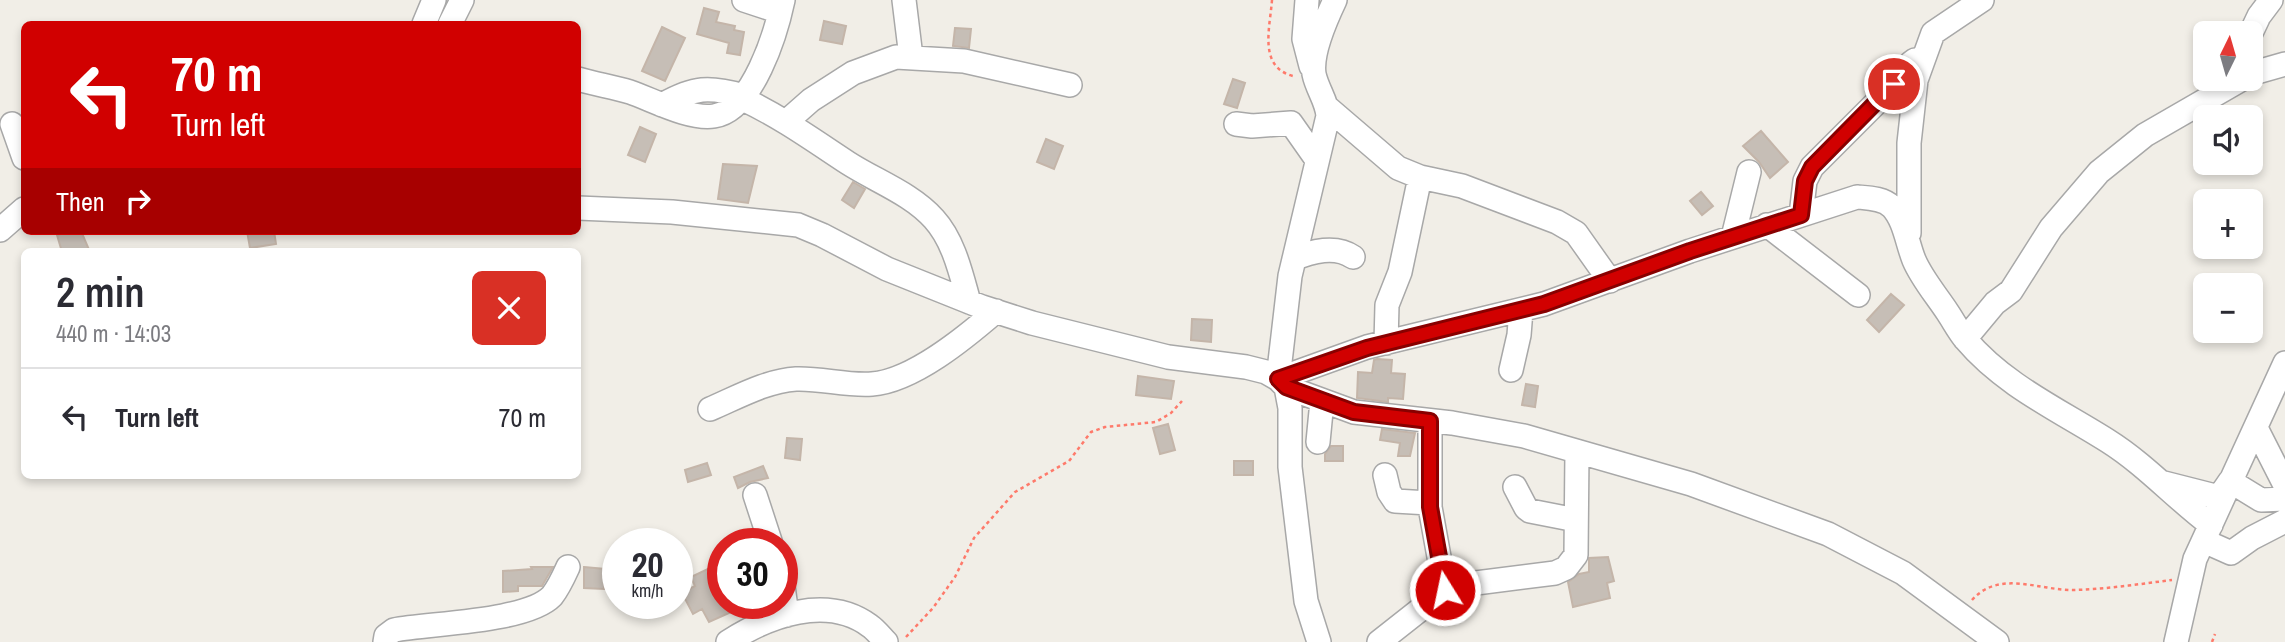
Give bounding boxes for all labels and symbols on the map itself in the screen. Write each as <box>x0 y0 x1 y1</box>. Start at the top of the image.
north arrow <box>2193 21 2263 91</box>
pin <box>1864 54 1924 114</box>
speed limit sign: 30 <box>707 528 798 619</box>
position arrow <box>1408 553 1482 627</box>

